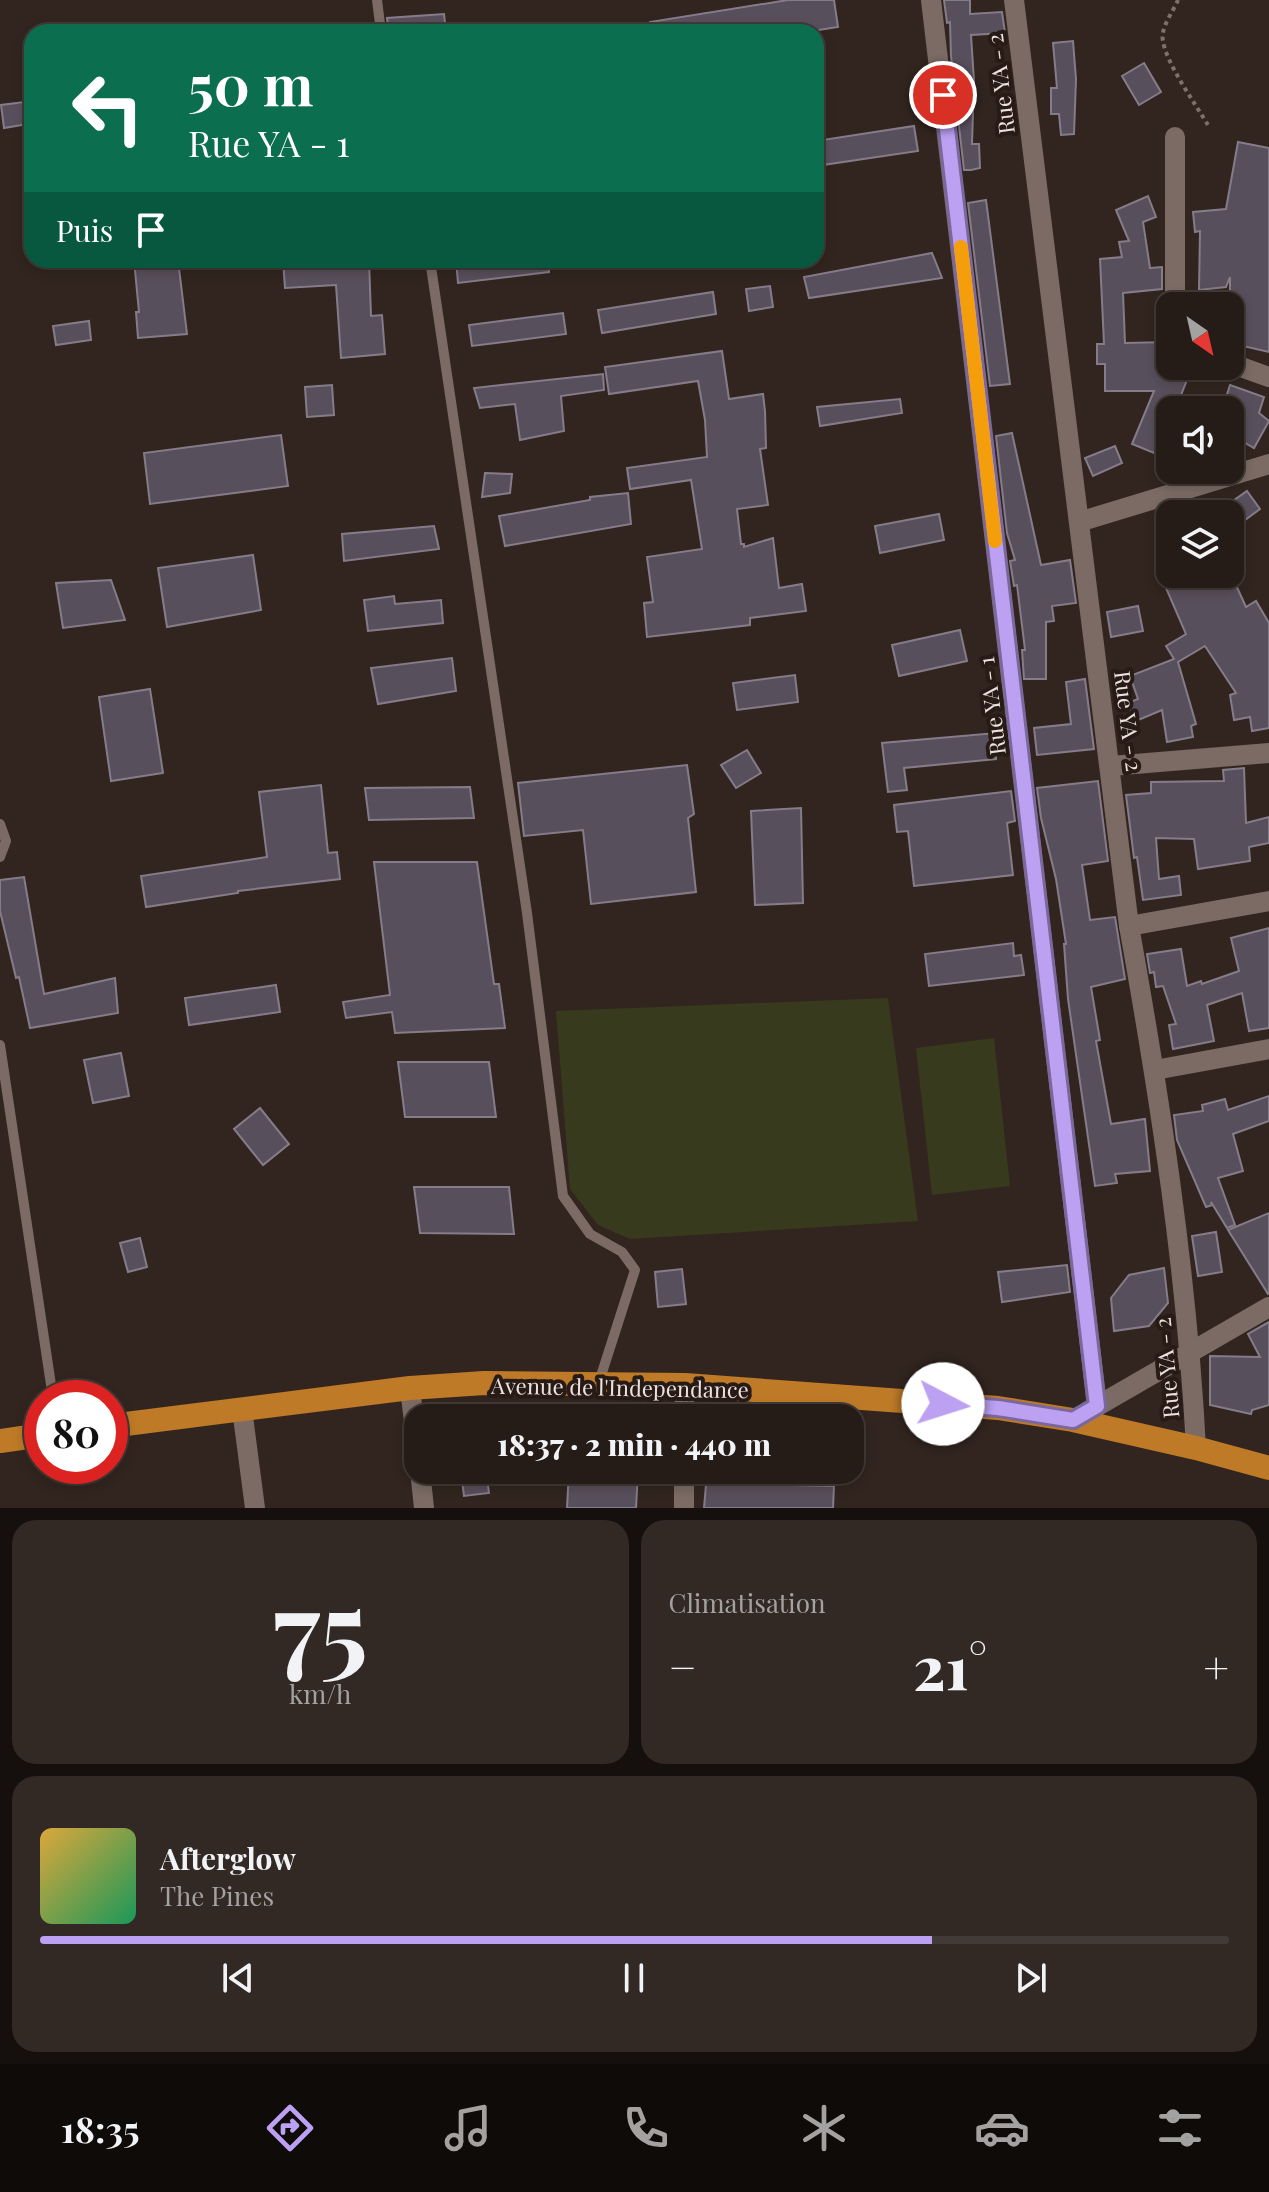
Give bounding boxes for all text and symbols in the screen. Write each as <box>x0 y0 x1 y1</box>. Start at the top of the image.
street label: Rue YA - 2 <box>979 32 1021 136</box>
text: 50 m <box>188 46 314 121</box>
icon: left <box>56 56 160 160</box>
pin <box>909 61 977 129</box>
icon: arrive <box>921 73 965 117</box>
text: Rue YA - 1 <box>188 118 350 166</box>
icon: arrive <box>129 208 173 252</box>
text: Puis <box>56 210 113 250</box>
north arrow <box>1156 292 1244 380</box>
map controls <box>1156 292 1244 588</box>
button: sound <box>1156 396 1244 484</box>
button: layers <box>1156 500 1244 588</box>
street label: Rue YA - 1 <box>970 655 1012 757</box>
street label: Rue YA - 2 <box>1108 669 1150 773</box>
street label: Rue YA - 2 <box>1147 1316 1185 1420</box>
position arrow <box>901 1362 985 1446</box>
street label: Avenue de l'Independance <box>490 1370 749 1404</box>
speed limit sign: 80 <box>24 1380 128 1484</box>
text: 18:37 · 2 min · 440 m <box>497 1424 771 1464</box>
text: 75 <box>273 1554 368 1693</box>
text: Climatisation <box>669 1585 825 1620</box>
text: 21° <box>913 1625 987 1705</box>
text: − <box>669 1636 697 1695</box>
text: + <box>1203 1636 1229 1695</box>
text: km/h <box>289 1676 351 1711</box>
text: Afterglow <box>160 1838 296 1878</box>
text: The Pines <box>160 1878 274 1913</box>
icon: previous <box>216 1956 260 2000</box>
icon: pause <box>612 1956 656 2000</box>
icon: next <box>1009 1956 1053 2000</box>
icon: directions <box>262 2100 318 2156</box>
icon: music <box>440 2100 496 2156</box>
icon: phone <box>618 2100 674 2156</box>
icon: climate <box>796 2100 852 2156</box>
icon: car <box>974 2100 1030 2156</box>
icon: filters <box>1152 2100 1208 2156</box>
text: 18:35 <box>61 2104 140 2152</box>

